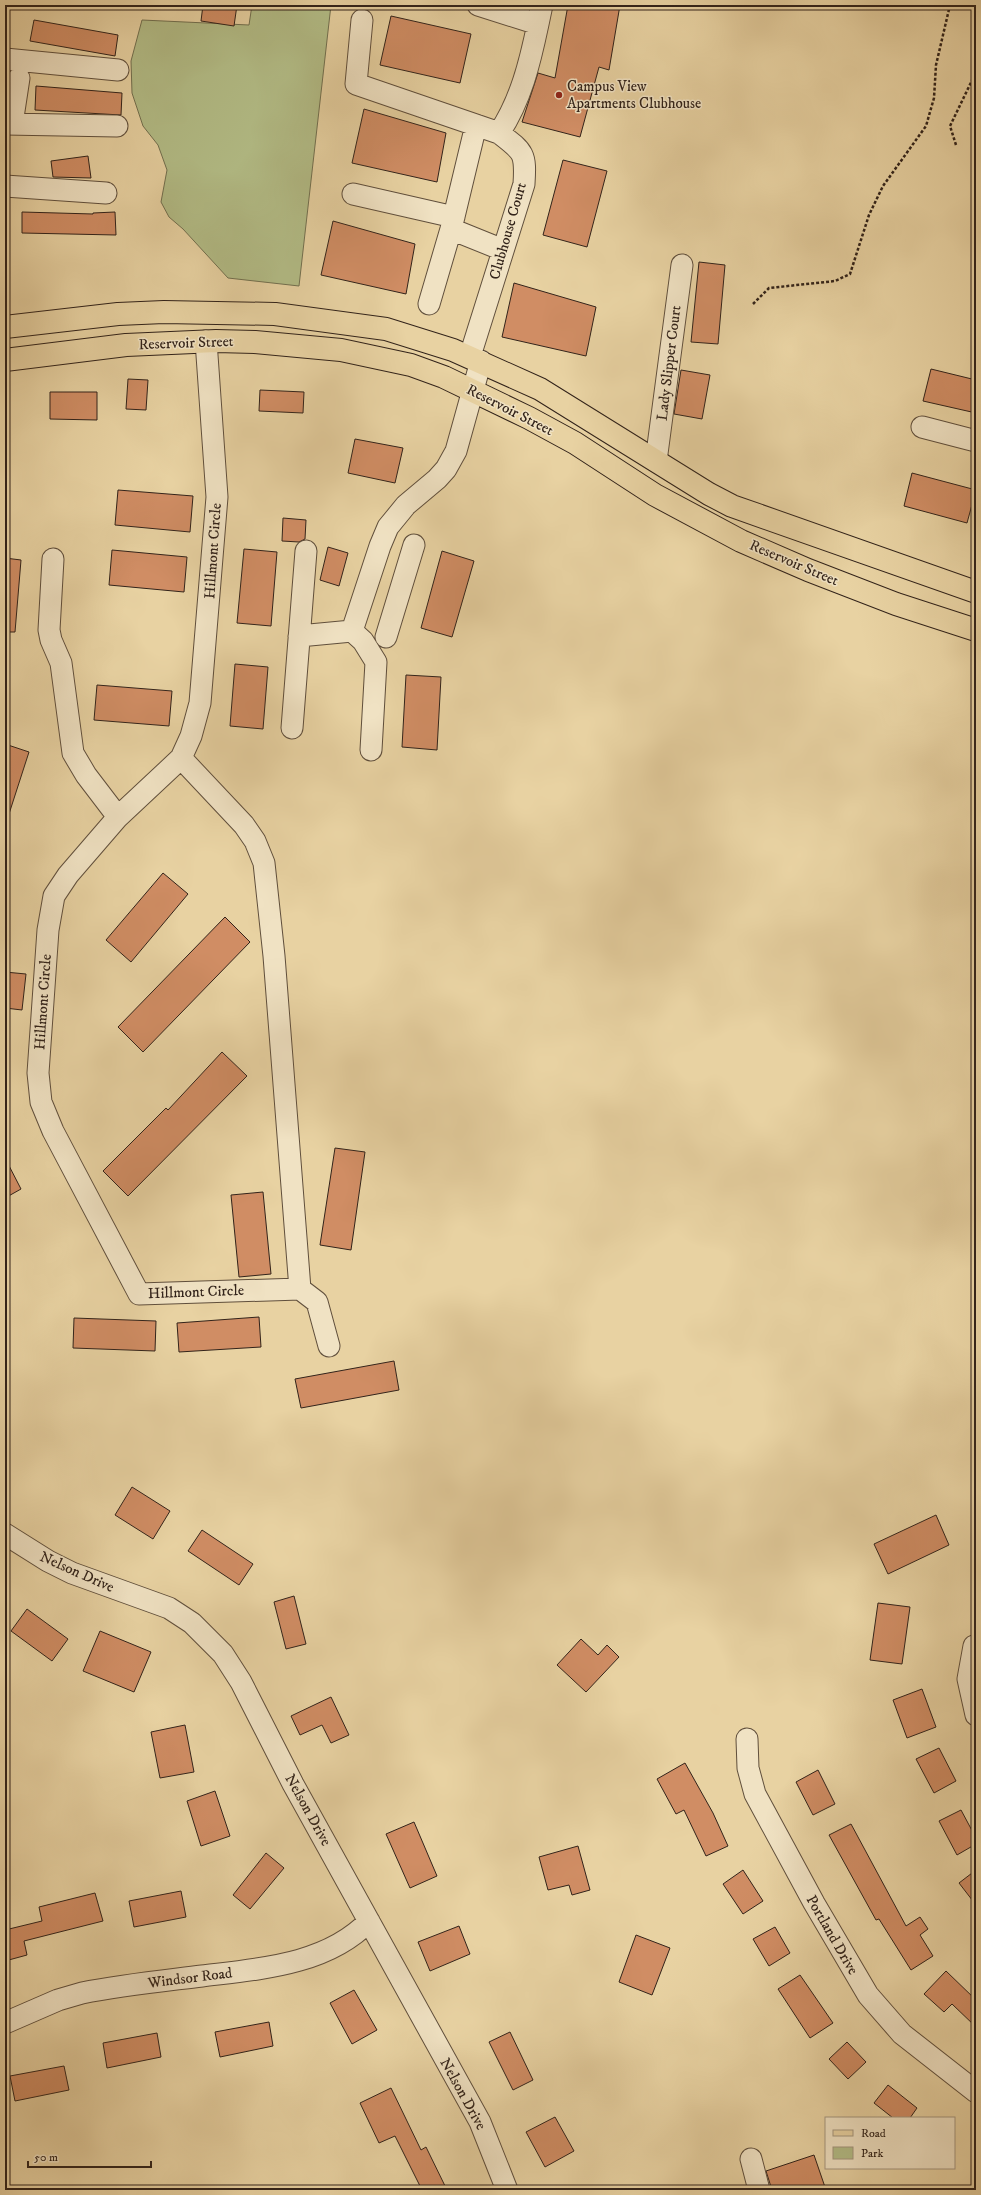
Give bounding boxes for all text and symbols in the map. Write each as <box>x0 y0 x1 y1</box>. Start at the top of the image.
place label: Campus View Apartments Clubhouse <box>567 77 701 113</box>
marker: Campus View Apartments Clubhouse <box>554 90 564 100</box>
street label: Clubhouse Court <box>485 180 531 282</box>
street label: Lady Slipper Court <box>652 304 686 422</box>
street label: Reservoir Street <box>138 332 234 354</box>
street label: Reservoir Street <box>463 380 557 440</box>
street label: Hillmont Circle <box>200 502 226 600</box>
street label: Reservoir Street <box>747 536 842 590</box>
street label: Hillmont Circle <box>30 953 56 1051</box>
street label: Hillmont Circle <box>148 1281 244 1303</box>
street label: Nelson Drive <box>37 1547 117 1597</box>
street label: Nelson Drive <box>280 1771 336 1849</box>
street label: Portland Drive <box>802 1892 862 1978</box>
street label: Windsor Road <box>146 1963 234 1993</box>
street label: Nelson Drive <box>435 2055 491 2133</box>
legend <box>825 2117 955 2169</box>
text: Road <box>861 2126 886 2141</box>
scale bar <box>28 2143 151 2169</box>
text: Park <box>861 2146 883 2161</box>
text: 50 m <box>34 2150 58 2165</box>

